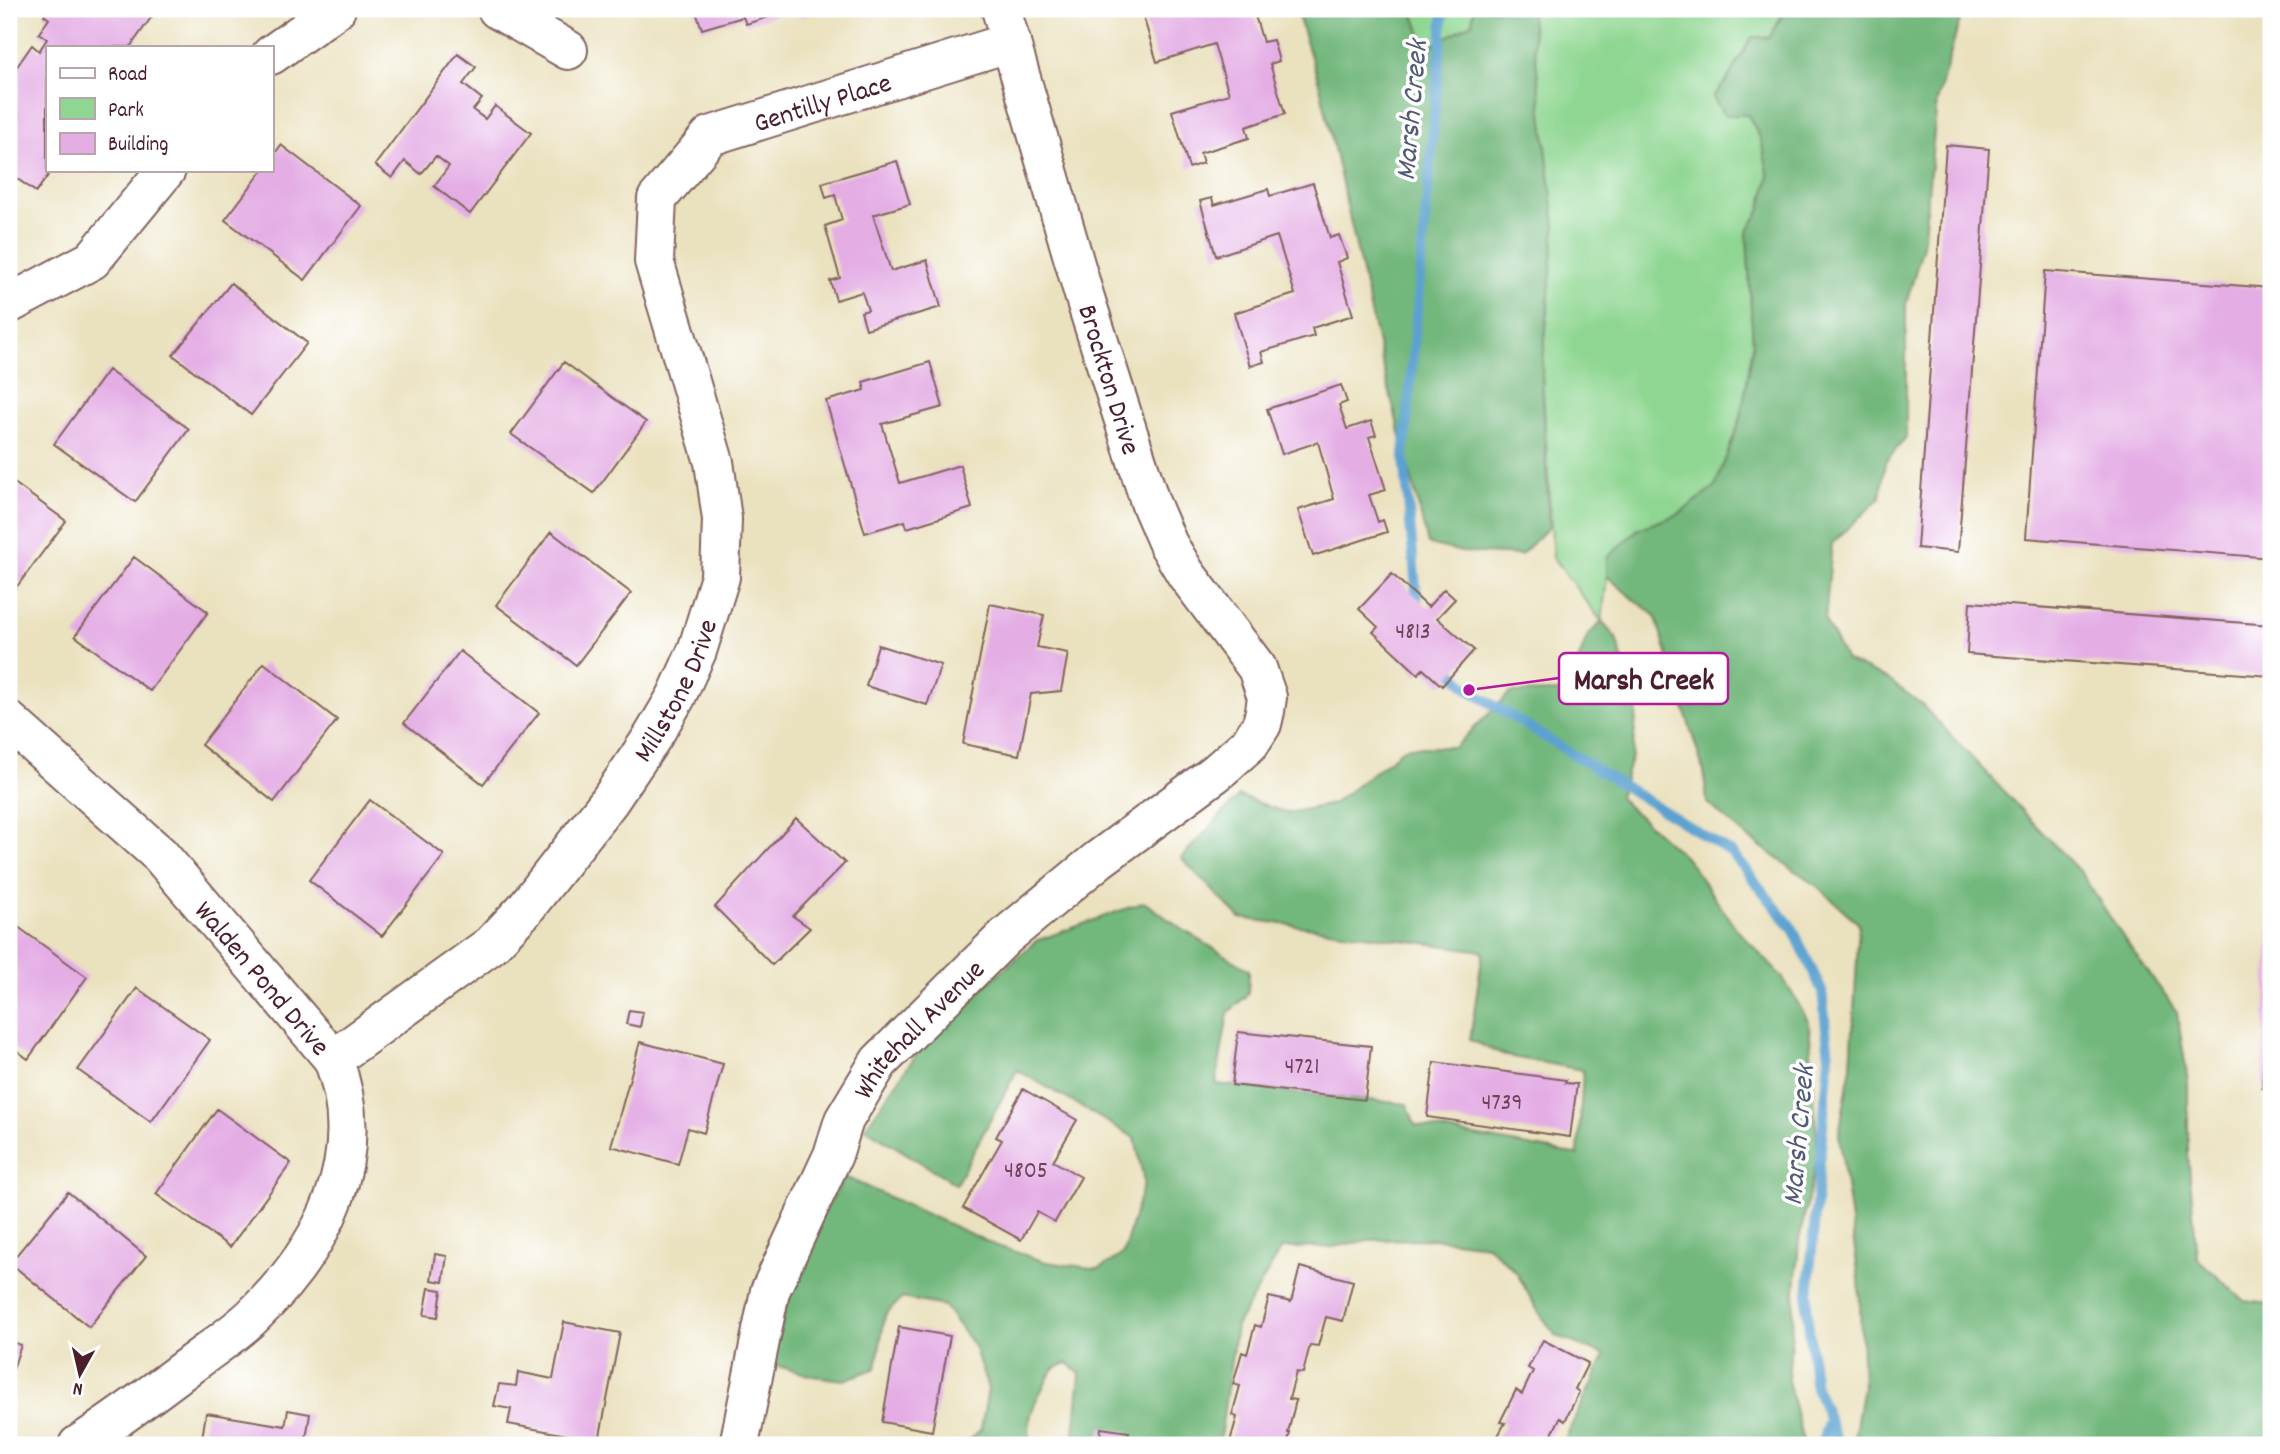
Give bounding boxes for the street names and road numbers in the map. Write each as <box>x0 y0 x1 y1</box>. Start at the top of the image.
street label: Gentilly Place <box>750 66 897 146</box>
street label: Brockton Drive <box>1064 301 1148 460</box>
street label: Millstone Drive <box>626 615 731 772</box>
street label: Walden Pond Drive <box>182 894 337 1067</box>
street label: Whitehall Avenue <box>846 953 996 1108</box>

